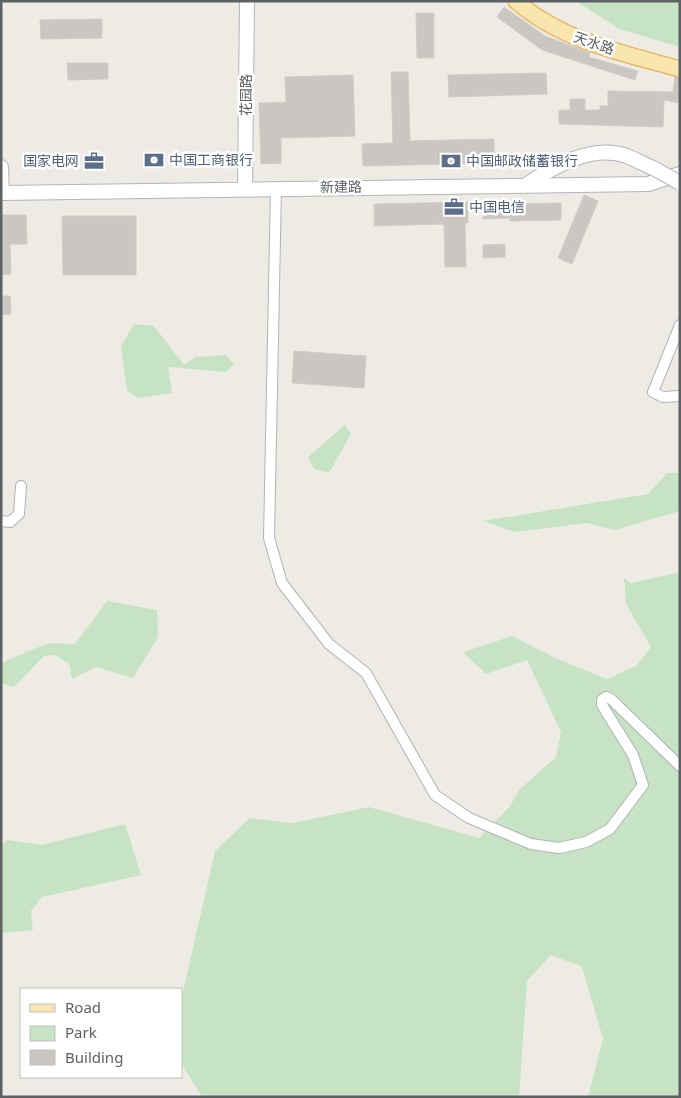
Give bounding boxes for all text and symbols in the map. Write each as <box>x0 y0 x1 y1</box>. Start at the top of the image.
street label: 天水路 <box>571 27 617 58</box>
street label: 花园路 <box>236 74 255 116</box>
bank icon: 中国工商银行 <box>143 149 165 171</box>
office icon: 国家电网 <box>83 150 105 172</box>
place label: 中国工商银行 <box>169 150 253 169</box>
bank icon: 中国邮政储蓄银行 <box>440 150 462 172</box>
place label: 国家电网 <box>23 151 79 170</box>
place label: 中国邮政储蓄银行 <box>466 151 578 170</box>
street label: 新建路 <box>320 177 362 196</box>
office icon: 中国电信 <box>443 196 465 218</box>
place label: 中国电信 <box>469 197 525 216</box>
legend <box>20 988 182 1078</box>
text: Road <box>65 997 101 1017</box>
text: Park <box>65 1022 97 1042</box>
text: Building <box>65 1047 123 1067</box>

